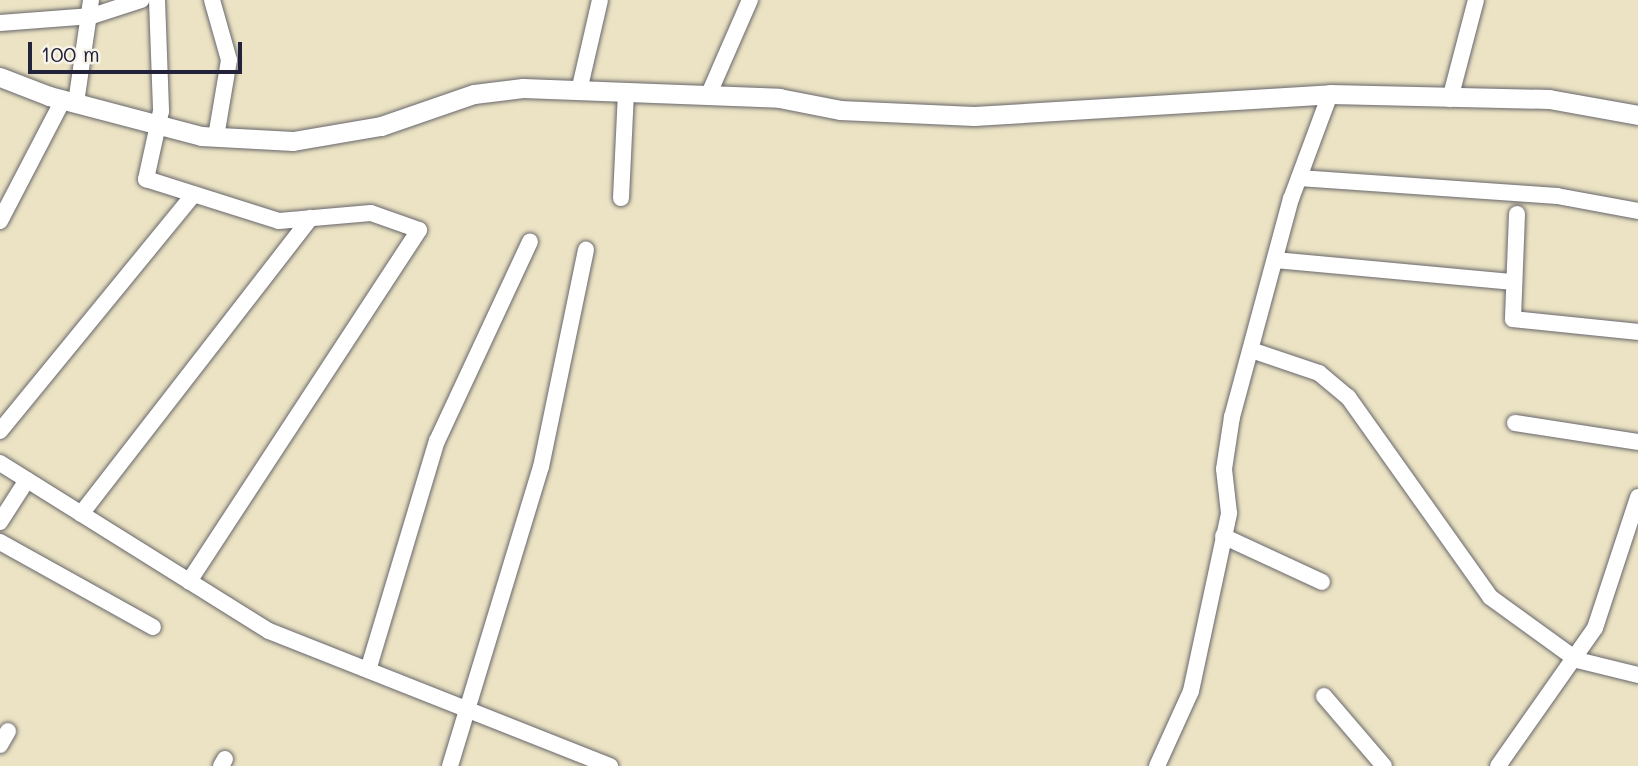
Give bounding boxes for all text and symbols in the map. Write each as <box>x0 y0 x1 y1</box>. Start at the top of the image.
scale bar <box>32 28 245 72</box>
text: 100 m <box>41 40 100 67</box>

